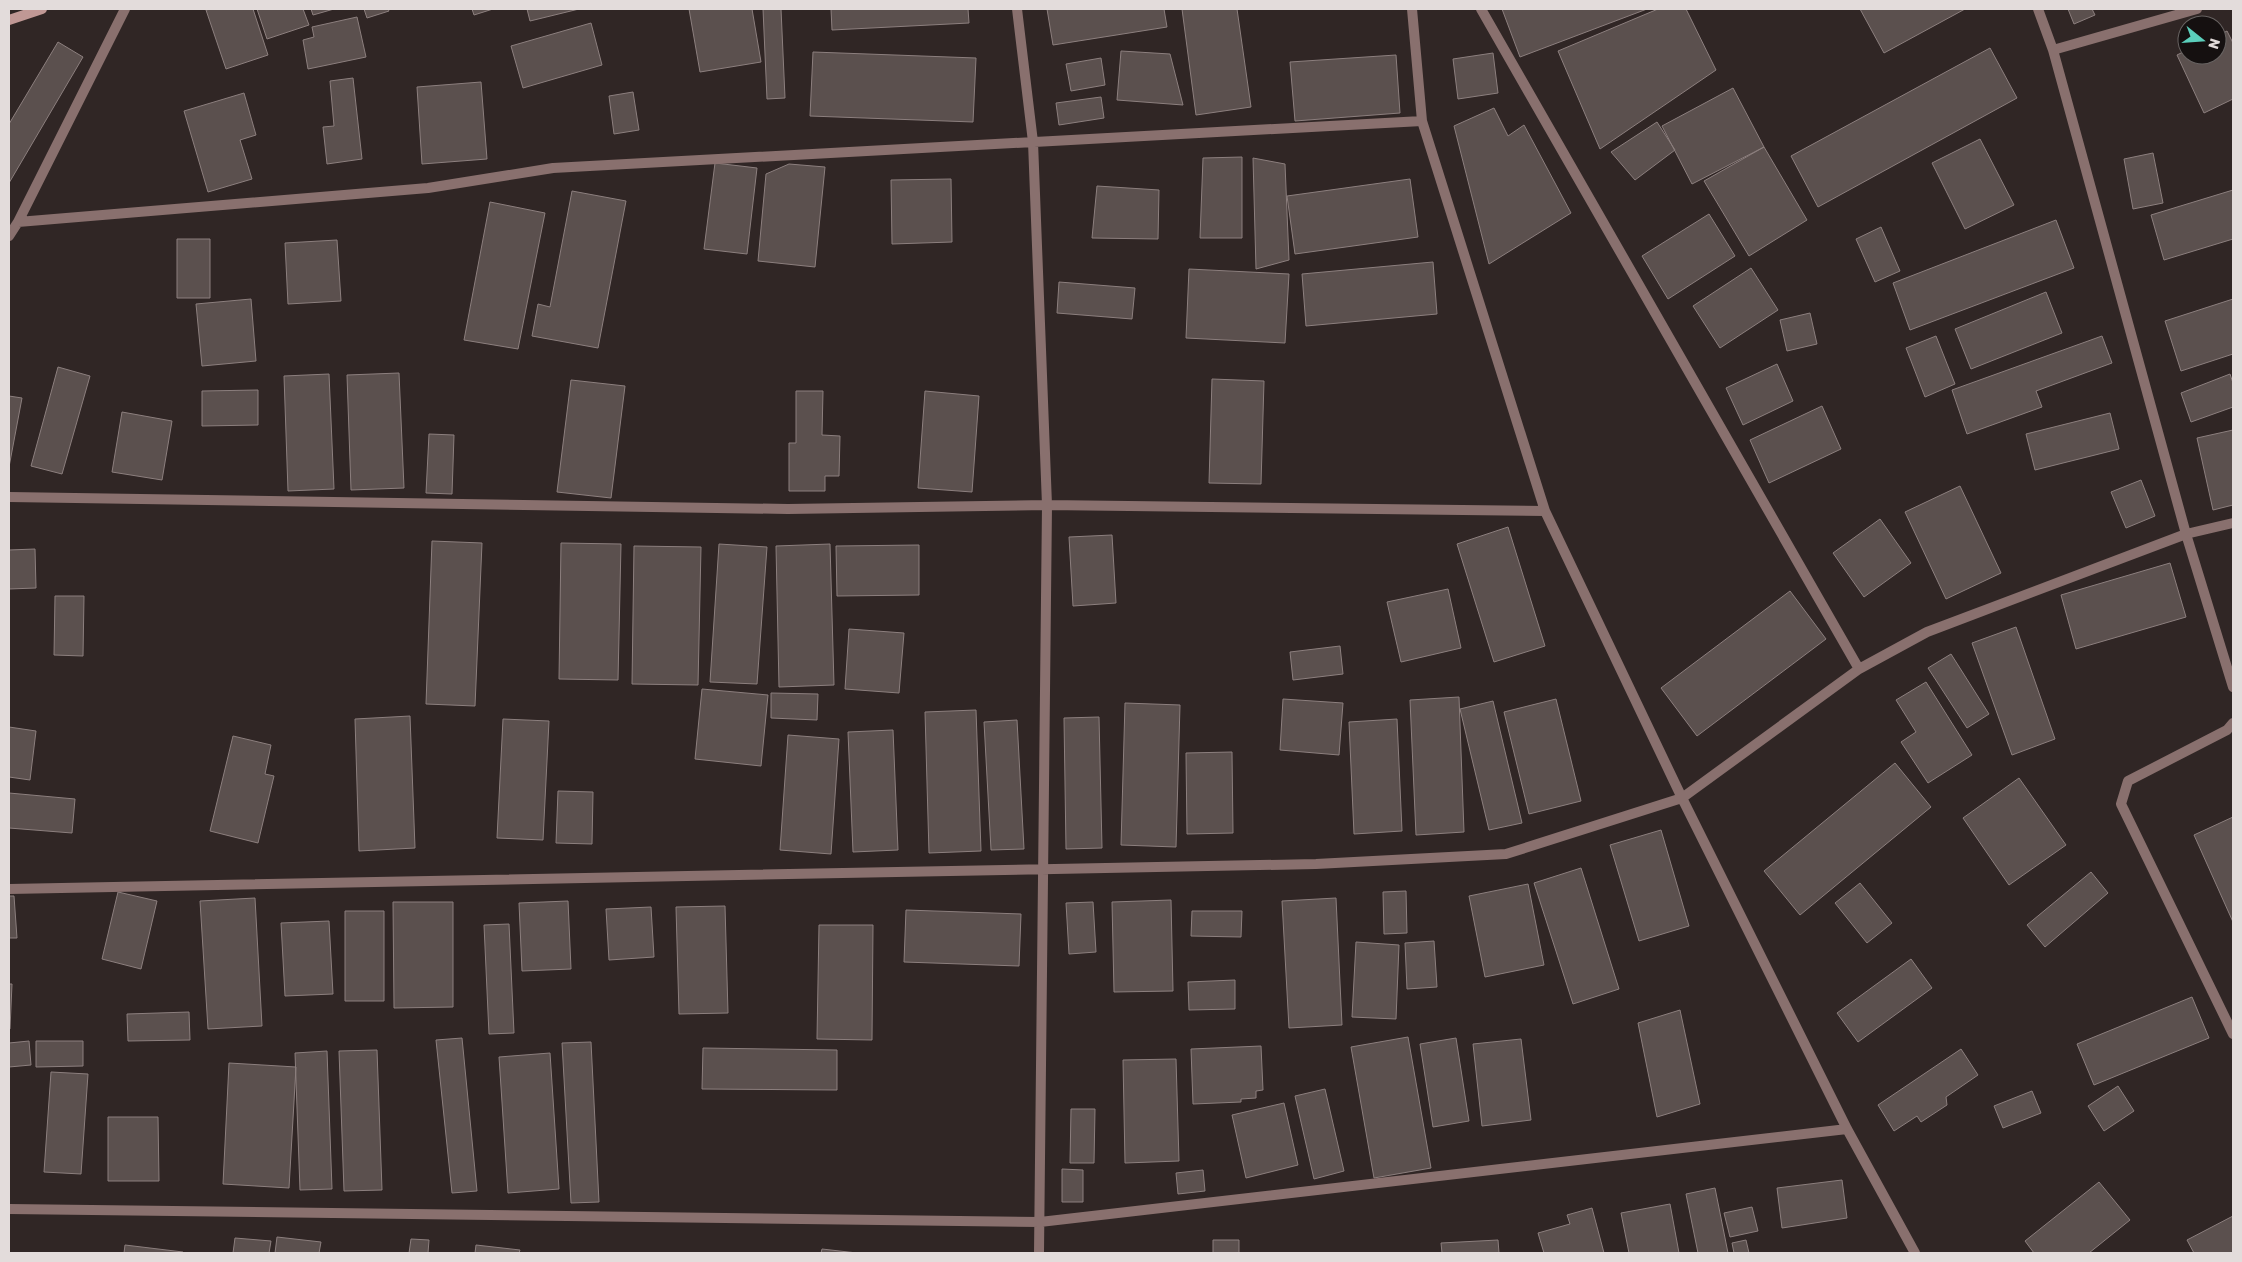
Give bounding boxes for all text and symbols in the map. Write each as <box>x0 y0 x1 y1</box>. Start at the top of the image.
north arrow <box>2177 15 2227 65</box>
text: N <box>2204 36 2224 51</box>

